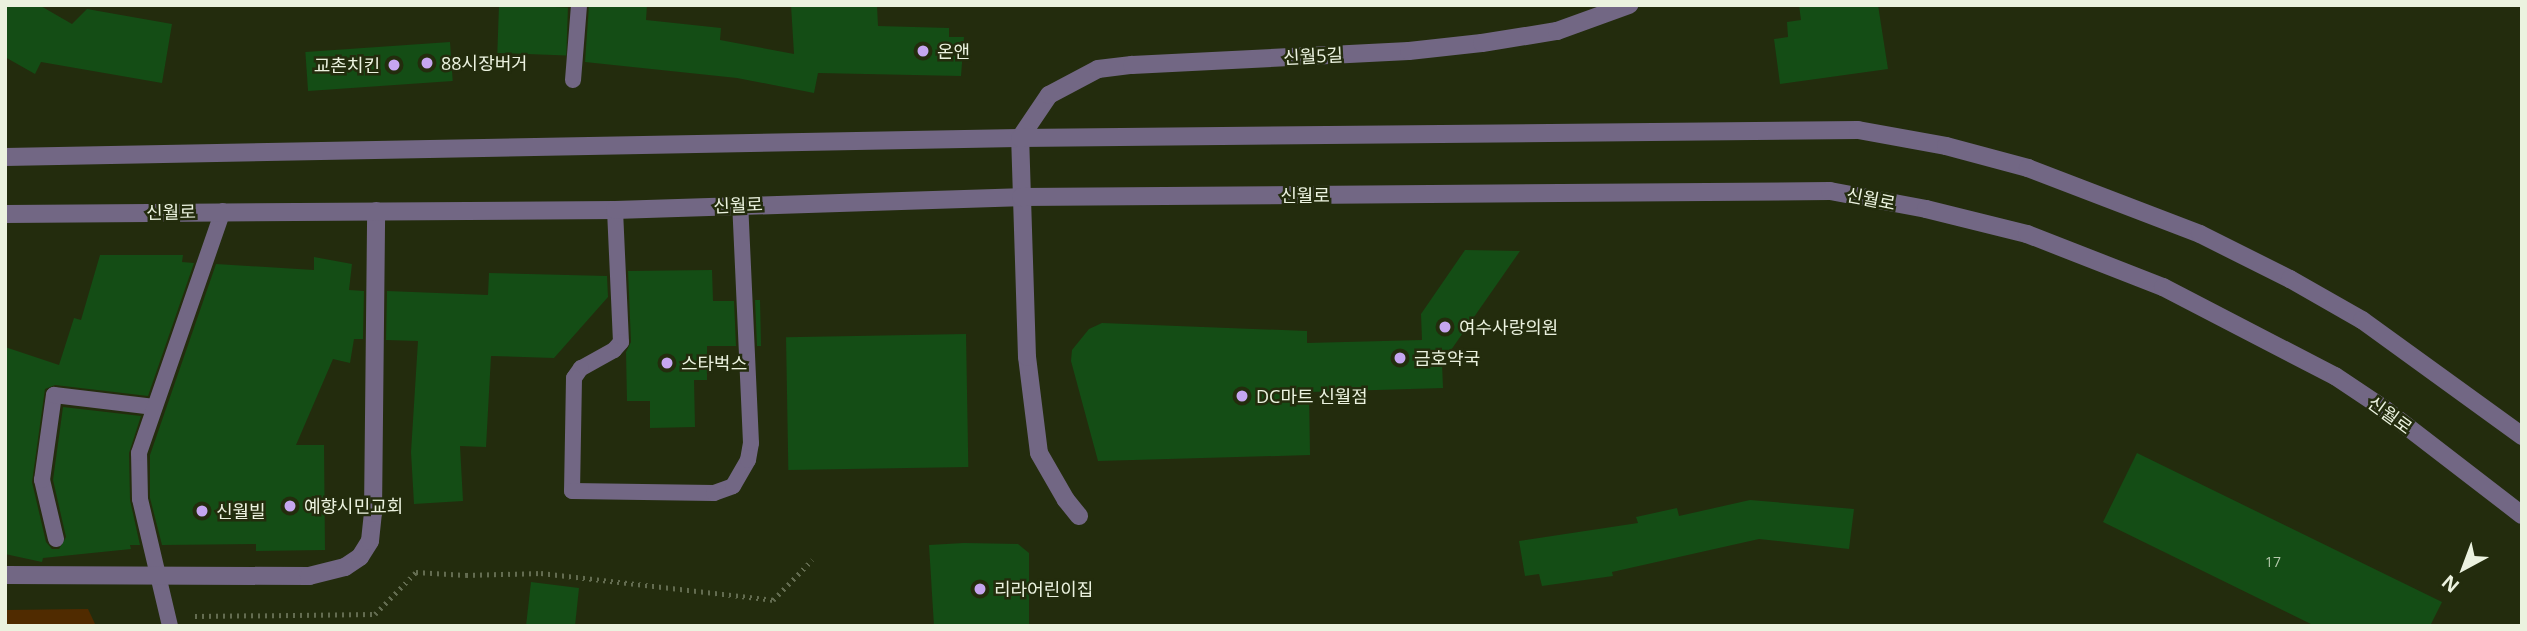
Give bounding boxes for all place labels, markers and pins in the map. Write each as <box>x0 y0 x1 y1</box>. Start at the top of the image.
place label: 온앤 <box>937 40 970 62</box>
marker: 온앤 <box>915 43 931 59</box>
place label: 88시장버거 <box>441 52 528 74</box>
place label: 교촌치킨 <box>314 54 380 76</box>
marker: 88시장버거 <box>419 55 435 71</box>
marker: 교촌치킨 <box>386 57 402 73</box>
place label: 여수사랑의원 <box>1459 316 1558 338</box>
marker: 여수사랑의원 <box>1437 319 1453 335</box>
place label: 금호약국 <box>1414 347 1480 369</box>
marker: 금호약국 <box>1392 350 1408 366</box>
place label: 스타벅스 <box>681 352 747 374</box>
marker: 스타벅스 <box>659 355 675 371</box>
place label: DC마트 신월점 <box>1256 385 1368 407</box>
marker: DC마트 신월점 <box>1234 388 1250 404</box>
place label: 예향시민교회 <box>304 495 403 517</box>
marker: 예향시민교회 <box>282 498 298 514</box>
place label: 신월빌 <box>216 500 266 522</box>
marker: 신월빌 <box>194 503 210 519</box>
place label: 리라어린이집 <box>994 578 1093 600</box>
marker: 리라어린이집 <box>972 581 988 597</box>

